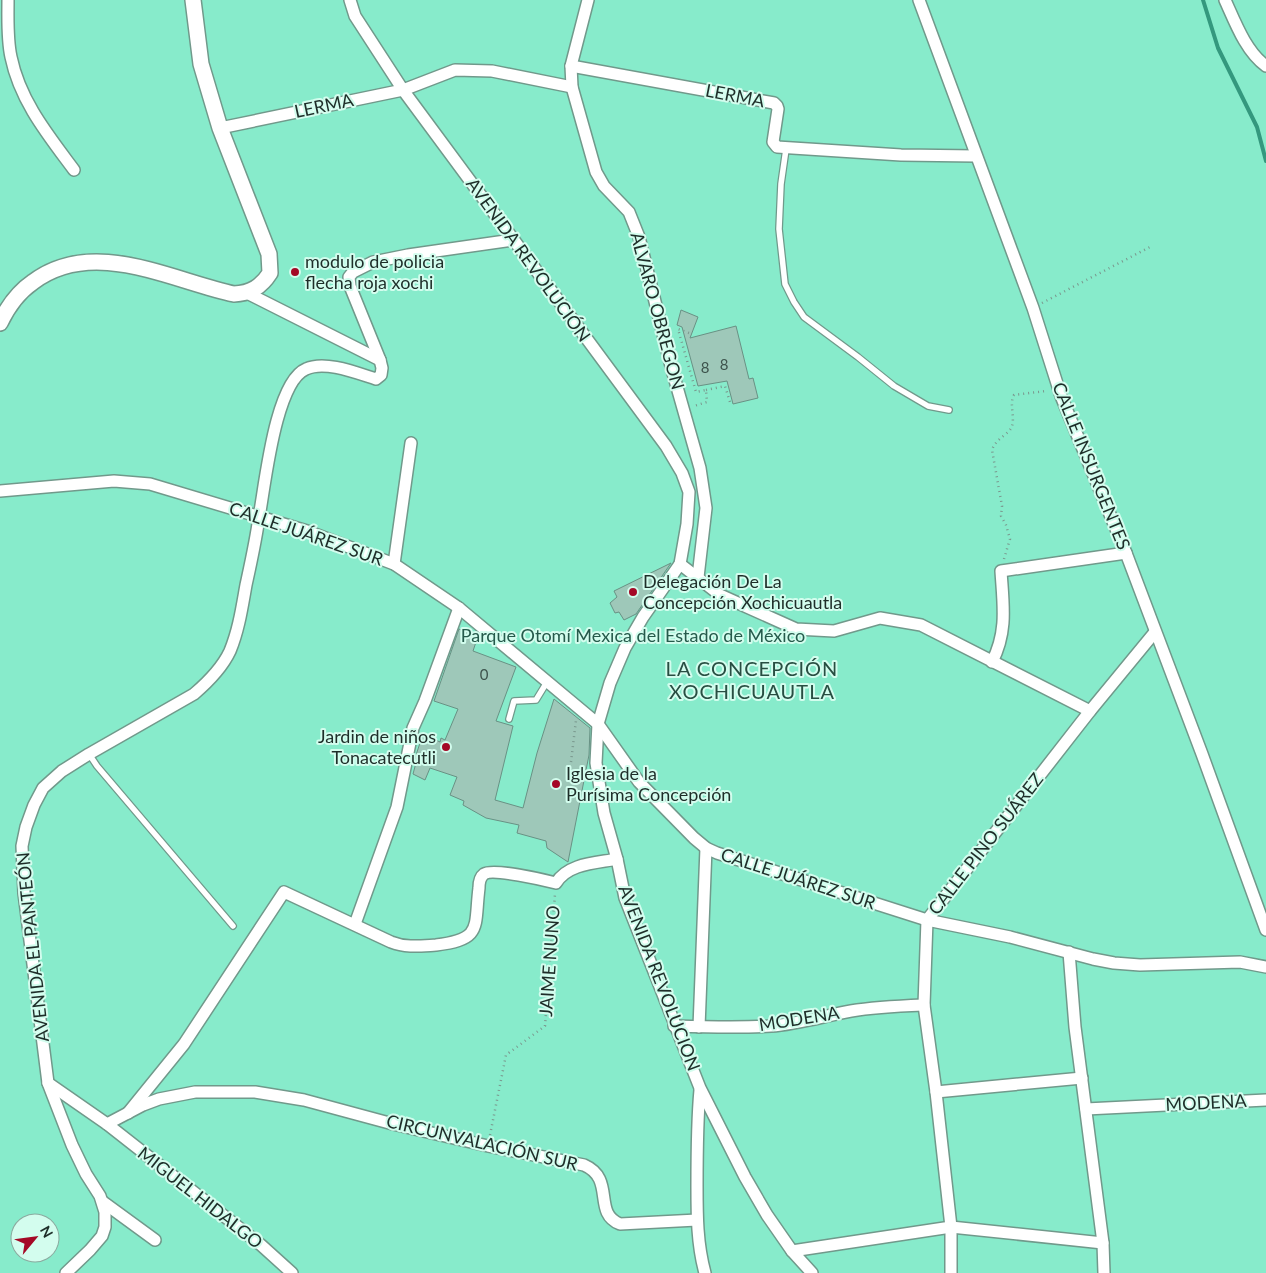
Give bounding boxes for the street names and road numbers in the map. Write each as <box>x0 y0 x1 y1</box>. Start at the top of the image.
street label: LERMA <box>704 79 767 112</box>
street label: LERMA <box>292 88 356 122</box>
street label: AVENIDA REVOLUCIÓN <box>462 173 596 346</box>
street label: ALVARO OBREGON <box>626 230 690 392</box>
street label: CALLE INSURGENTES <box>1048 379 1136 553</box>
street label: CALLE JUÁREZ SUR <box>226 496 387 570</box>
street label: CALLE PINO SUÁREZ <box>923 768 1047 919</box>
street label: CALLE JUÁREZ SUR <box>718 843 879 914</box>
street label: AVENIDA EL PANTEÓN <box>11 851 53 1043</box>
street label: AVENIDA REVOLUCION <box>614 882 706 1074</box>
street label: JAIME NUNO <box>534 905 564 1017</box>
street label: MODENA <box>757 1001 841 1035</box>
street label: MODENA <box>1165 1089 1248 1115</box>
street label: CIRCUNVALACIÓN SUR <box>384 1109 581 1175</box>
street label: MIGUEL HIDALGO <box>134 1142 267 1253</box>

